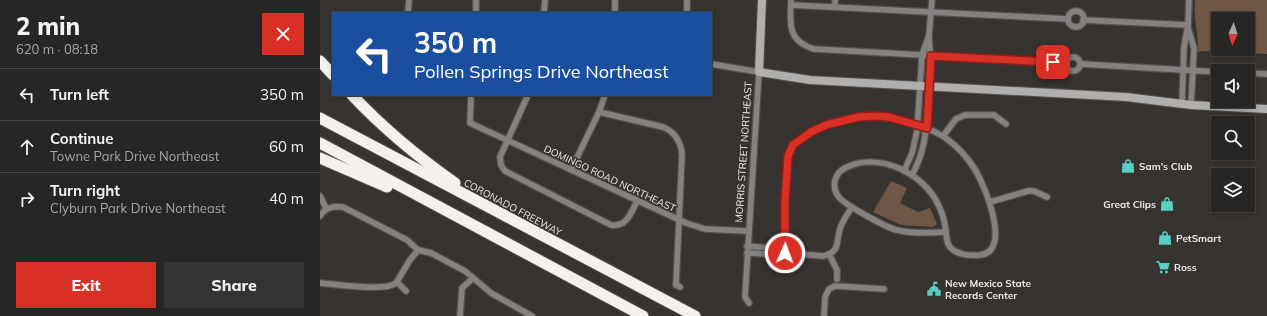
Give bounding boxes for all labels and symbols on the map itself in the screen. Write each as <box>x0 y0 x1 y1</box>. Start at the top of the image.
north arrow <box>1211 12 1255 56</box>
pin <box>1036 45 1070 79</box>
street label: MORRIS STREET NORTHEAST <box>732 81 755 223</box>
street label: DOMINGO ROAD NORTHEAST <box>542 142 678 215</box>
shop icon: Sam's Club <box>1120 158 1136 174</box>
place label: Sam's Club <box>1139 160 1192 173</box>
street label: CORONADO FREEWAY <box>462 176 565 239</box>
shop icon: Great Clips <box>1159 196 1175 212</box>
place label: Great Clips <box>1103 198 1156 211</box>
shop icon: PetSmart <box>1157 230 1173 246</box>
position arrow <box>764 232 806 274</box>
place label: PetSmart <box>1176 232 1222 245</box>
supermarket icon: Ross <box>1155 259 1171 275</box>
place label: Ross <box>1174 261 1197 274</box>
place label: New Mexico State Records Center <box>945 277 1031 302</box>
public building icon: New Mexico State Records Center <box>926 281 942 297</box>

